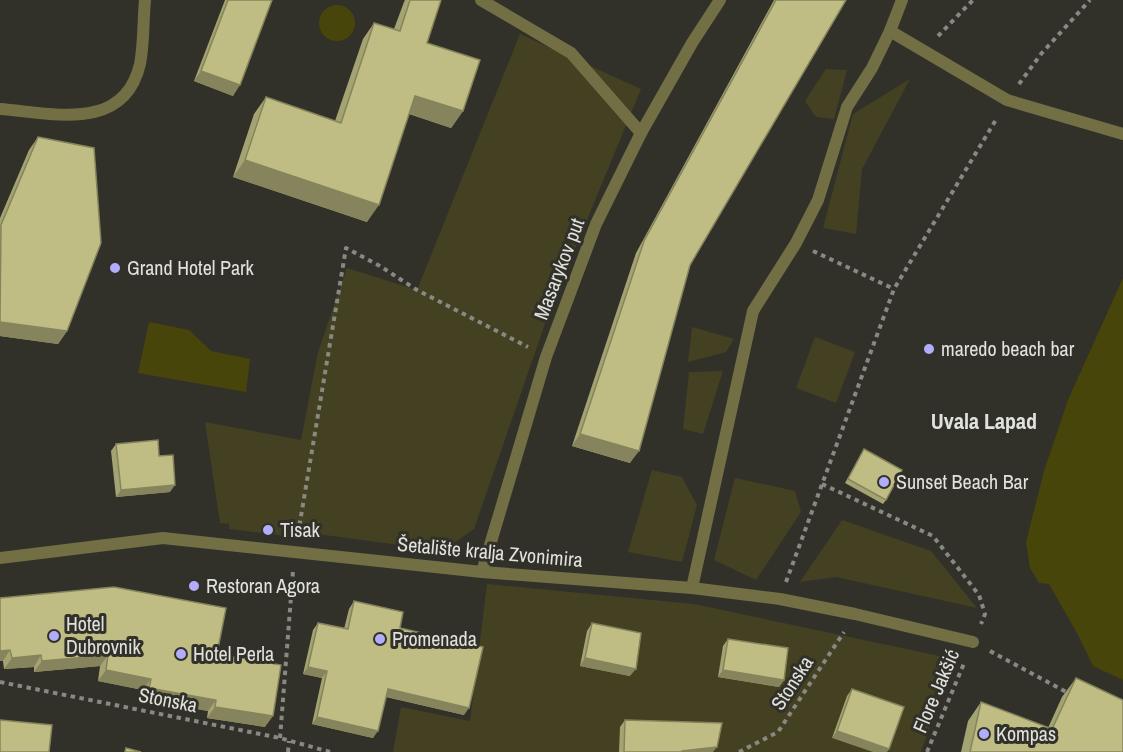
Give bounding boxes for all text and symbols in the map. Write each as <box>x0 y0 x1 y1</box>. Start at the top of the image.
street label: Masarykov put <box>527 214 590 323</box>
place label: Grand Hotel Park <box>127 254 254 281</box>
marker: Grand Hotel Park <box>108 261 122 275</box>
place label: maredo beach bar <box>941 335 1075 362</box>
marker: maredo beach bar <box>922 342 936 356</box>
district label: Uvala Lapad <box>931 406 1037 436</box>
place label: Sunset Beach Bar <box>896 468 1029 495</box>
marker: Sunset Beach Bar <box>877 475 891 489</box>
place label: Tisak <box>280 516 321 543</box>
marker: Tisak <box>261 523 275 537</box>
street label: Šetalište kralja Zvonimira <box>396 530 584 573</box>
place label: Restoran Agora <box>206 572 320 599</box>
marker: Restoran Agora <box>187 579 201 593</box>
place label: Hotel Dubrovnik <box>66 610 142 660</box>
place label: Promenada <box>392 625 477 652</box>
marker: Hotel Dubrovnik <box>47 629 61 643</box>
marker: Promenada <box>373 632 387 646</box>
place label: Hotel Perla <box>193 640 274 667</box>
street label: Flore Jakšić <box>906 645 965 737</box>
marker: Hotel Perla <box>174 647 188 661</box>
street label: Stonska <box>764 651 819 715</box>
street label: Stonska <box>136 681 200 718</box>
place label: Kompas <box>996 720 1056 747</box>
marker: Kompas <box>977 727 991 741</box>

